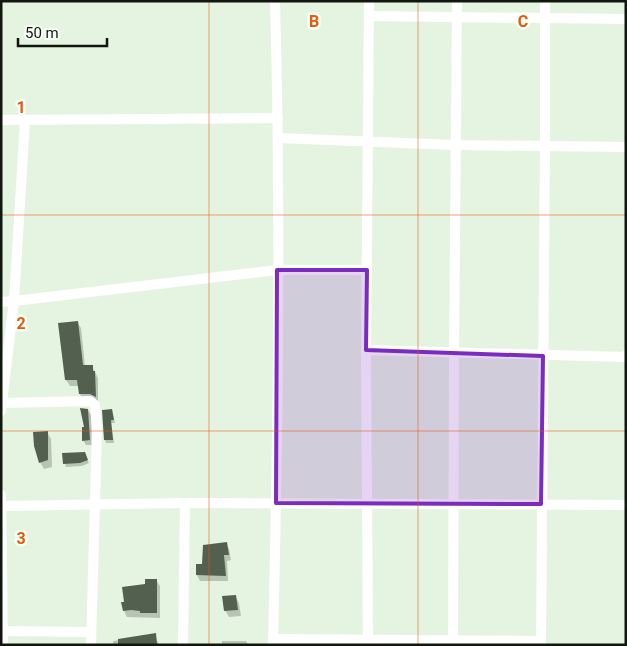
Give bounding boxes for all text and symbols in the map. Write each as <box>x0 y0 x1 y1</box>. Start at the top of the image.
text: B <box>309 12 319 31</box>
text: C <box>518 12 528 31</box>
scale bar <box>18 15 106 47</box>
text: 50 m <box>25 24 59 42</box>
text: 1 <box>16 98 26 117</box>
text: 2 <box>16 314 26 333</box>
text: 3 <box>16 529 26 548</box>

